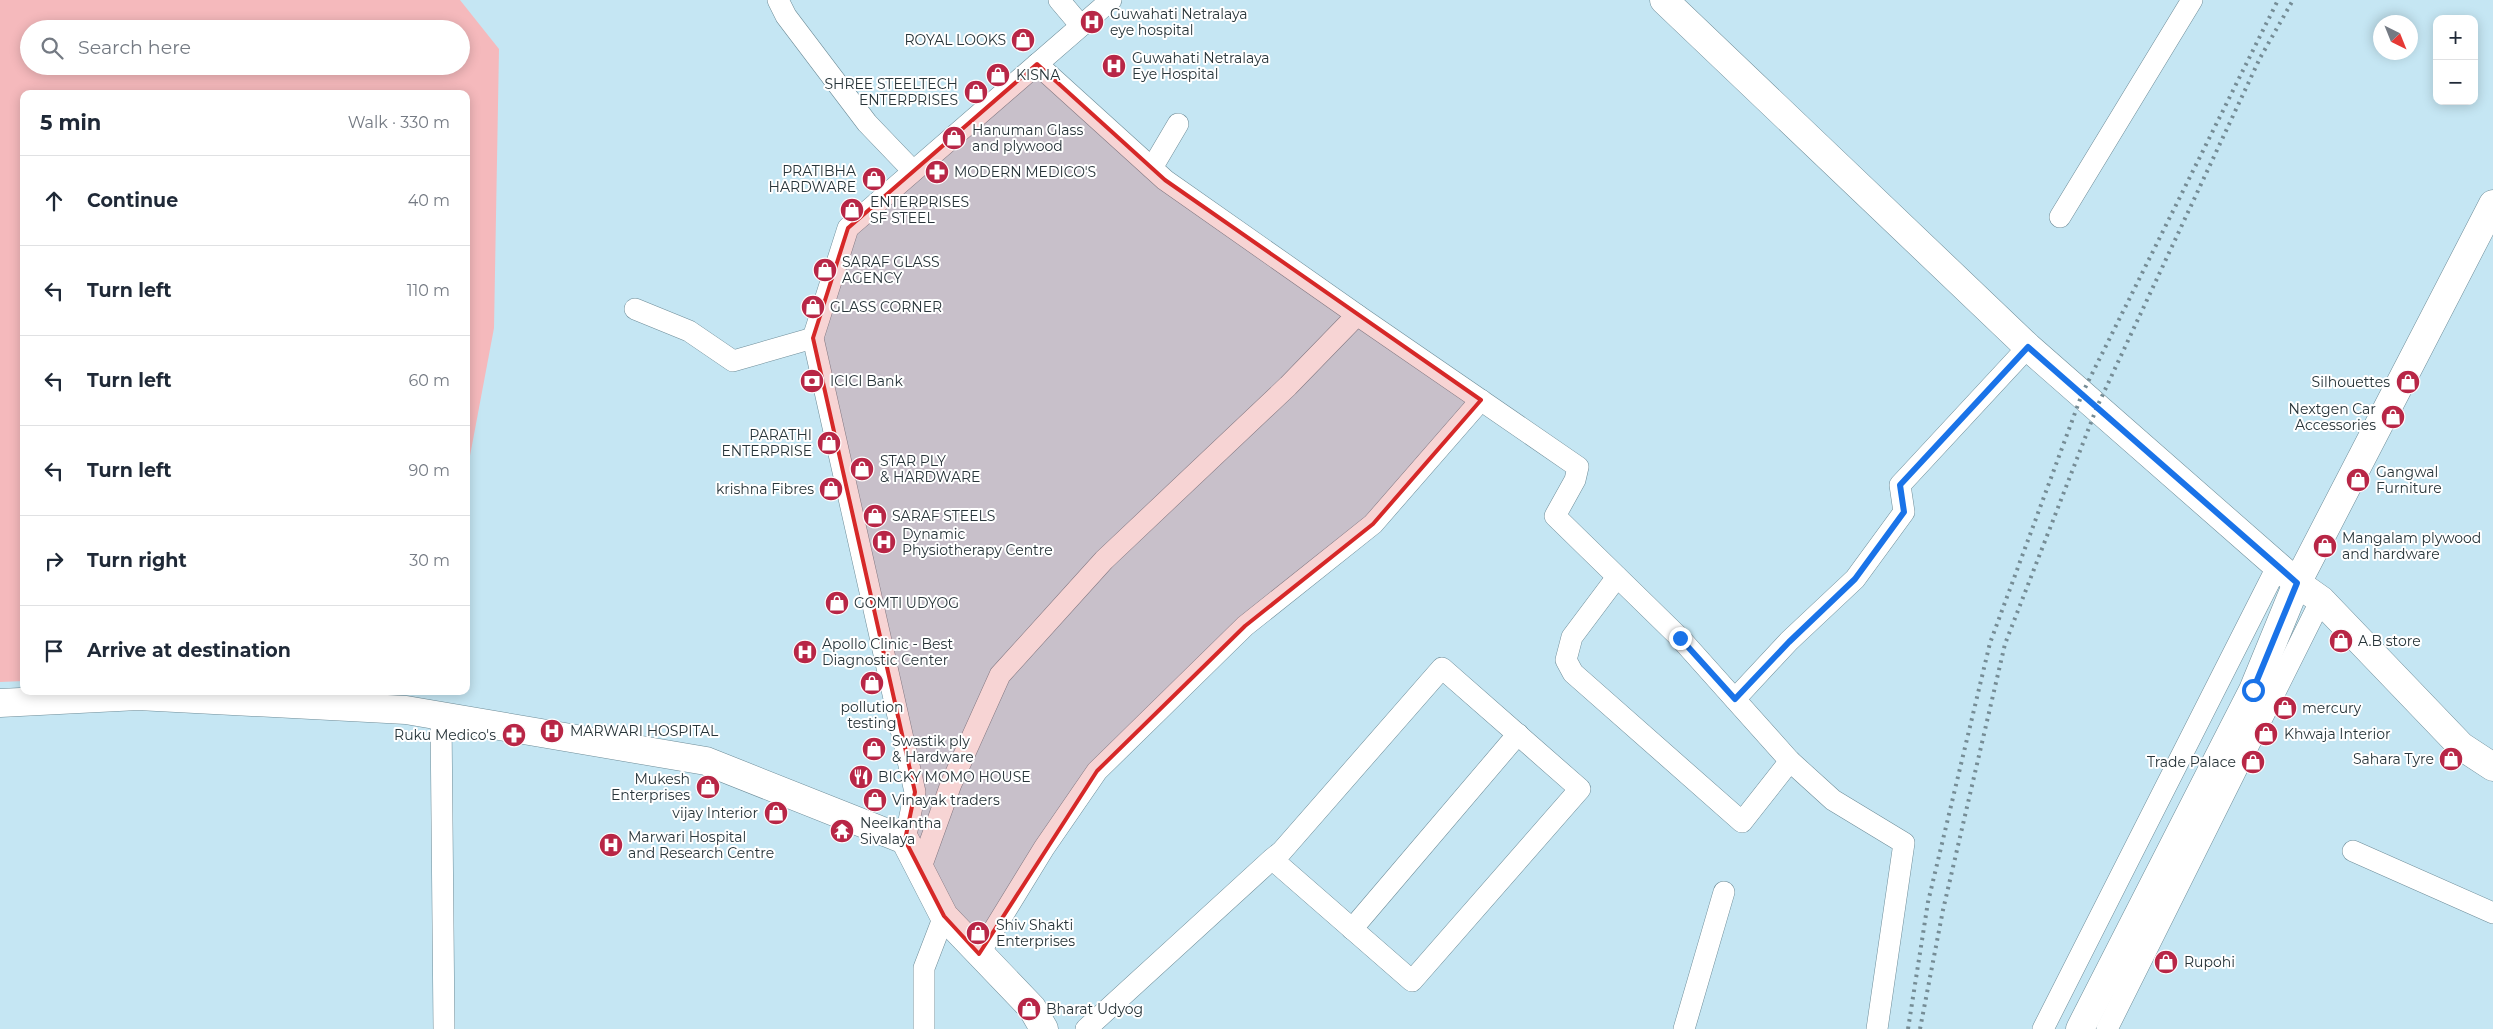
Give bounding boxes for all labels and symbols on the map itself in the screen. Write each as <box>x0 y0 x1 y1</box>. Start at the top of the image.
place label: Guwahati Netralaya eye hospital <box>1110 5 1248 39</box>
hospital icon: Guwahati Netralaya eye hospital <box>1079 9 1105 35</box>
north arrow <box>2373 15 2418 60</box>
shop icon: ROYAL LOOKS <box>1010 27 1036 53</box>
place label: ROYAL LOOKS <box>904 31 1006 49</box>
place label: Guwahati Netralaya Eye Hospital <box>1132 49 1270 83</box>
hospital icon: Guwahati Netralaya Eye Hospital <box>1101 53 1127 79</box>
shop icon: KISNA <box>985 62 1011 88</box>
place label: KISNA <box>1016 66 1061 84</box>
place label: SHREE STEELTECH ENTERPRISES <box>824 75 958 109</box>
shop icon: SHREE STEELTECH ENTERPRISES <box>963 79 989 105</box>
place label: Hanuman Glass and plywood <box>972 121 1083 155</box>
shop icon: Hanuman Glass and plywood <box>941 125 967 151</box>
pharmacy icon: MODERN MEDICO'S <box>924 159 950 185</box>
place label: PRATIBHA HARDWARE <box>769 162 857 196</box>
place label: MODERN MEDICO'S <box>954 163 1096 181</box>
shop icon: PRATIBHA HARDWARE <box>861 166 887 192</box>
place label: ENTERPRISES SF STEEL <box>870 193 969 227</box>
shop icon: ENTERPRISES SF STEEL <box>839 197 865 223</box>
place label: SARAF GLASS AGENCY <box>842 253 940 287</box>
shop icon: SARAF GLASS AGENCY <box>812 257 838 283</box>
shop icon: GLASS CORNER <box>800 294 826 320</box>
place label: GLASS CORNER <box>830 298 942 316</box>
bank icon: ICICI Bank <box>799 368 825 394</box>
shop icon: Silhouettes <box>2395 369 2421 395</box>
place label: ICICI Bank <box>830 372 903 390</box>
place label: Silhouettes <box>2312 373 2390 391</box>
place label: Nextgen Car Accessories <box>2289 400 2376 434</box>
shop icon: Nextgen Car Accessories <box>2380 404 2406 430</box>
place label: PARATHI ENTERPRISE <box>721 426 812 460</box>
shop icon: PARATHI ENTERPRISE <box>816 430 842 456</box>
place label: STAR PLY & HARDWARE <box>880 452 980 486</box>
shop icon: STAR PLY & HARDWARE <box>849 456 875 482</box>
place label: Gangwal Furniture <box>2376 463 2442 497</box>
shop icon: Gangwal Furniture <box>2345 467 2371 493</box>
shop icon: krishna Fibres <box>818 476 844 502</box>
place label: krishna Fibres <box>716 480 814 498</box>
shop icon: SARAF STEELS <box>862 503 888 529</box>
place label: SARAF STEELS <box>892 507 995 525</box>
place label: Dynamic Physiotherapy Centre <box>902 525 1053 559</box>
hospital icon: Dynamic Physiotherapy Centre <box>871 529 897 555</box>
place label: Mangalam plywood and hardware <box>2342 529 2481 563</box>
shop icon: Mangalam plywood and hardware <box>2312 533 2338 559</box>
shop icon: GOMTI UDYOG <box>824 590 850 616</box>
place label: GOMTI UDYOG <box>854 594 959 612</box>
route end <box>1669 627 1692 650</box>
shop icon: A.B store <box>2328 628 2354 654</box>
place label: A.B store <box>2358 632 2421 650</box>
place label: Apollo Clinic - Best Diagnostic Center <box>822 635 953 669</box>
hospital icon: Apollo Clinic - Best Diagnostic Center <box>792 639 818 665</box>
shop icon: pollution testing <box>859 670 885 696</box>
route start <box>2242 679 2265 702</box>
shop icon: mercury <box>2272 695 2298 721</box>
place label: pollution testing <box>841 698 903 732</box>
place label: mercury <box>2302 699 2362 717</box>
hospital icon: MARWARI HOSPITAL <box>539 718 565 744</box>
shop icon: Khwaja Interior <box>2253 721 2279 747</box>
pharmacy icon: Ruku Medico's <box>501 722 527 748</box>
place label: MARWARI HOSPITAL <box>570 722 719 740</box>
place label: Khwaja Interior <box>2284 725 2391 743</box>
place label: Ruku Medico's <box>394 726 496 744</box>
place label: Swastik ply & Hardware <box>892 732 974 766</box>
shop icon: Swastik ply & Hardware <box>861 736 887 762</box>
shop icon: Sahara Tyre <box>2438 746 2464 772</box>
shop icon: Trade Palace <box>2240 749 2266 775</box>
place label: Sahara Tyre <box>2353 750 2434 768</box>
place label: Trade Palace <box>2147 753 2236 771</box>
restaurant icon: BICKY MOMO HOUSE <box>848 764 874 790</box>
place label: BICKY MOMO HOUSE <box>878 768 1031 786</box>
place label: Mukesh Enterprises <box>611 770 690 804</box>
shop icon: Mukesh Enterprises <box>695 774 721 800</box>
shop icon: Vinayak traders <box>862 787 888 813</box>
place label: Vinayak traders <box>892 791 1000 809</box>
shop icon: vijay Interior <box>763 800 789 826</box>
place label: vijay Interior <box>672 804 758 822</box>
place label: Neelkantha Sivalaya <box>860 814 941 848</box>
temple icon: Neelkantha Sivalaya <box>829 818 855 844</box>
place label: Marwari Hospital and Research Centre <box>628 828 774 862</box>
hospital icon: Marwari Hospital and Research Centre <box>598 832 624 858</box>
place label: Shiv Shakti Enterprises <box>996 916 1075 950</box>
shop icon: Shiv Shakti Enterprises <box>965 920 991 946</box>
shop icon: Rupohi <box>2153 949 2179 975</box>
place label: Rupohi <box>2184 953 2235 971</box>
shop icon: Bharat Udyog <box>1016 996 1042 1022</box>
place label: Bharat Udyog <box>1046 1000 1143 1018</box>

